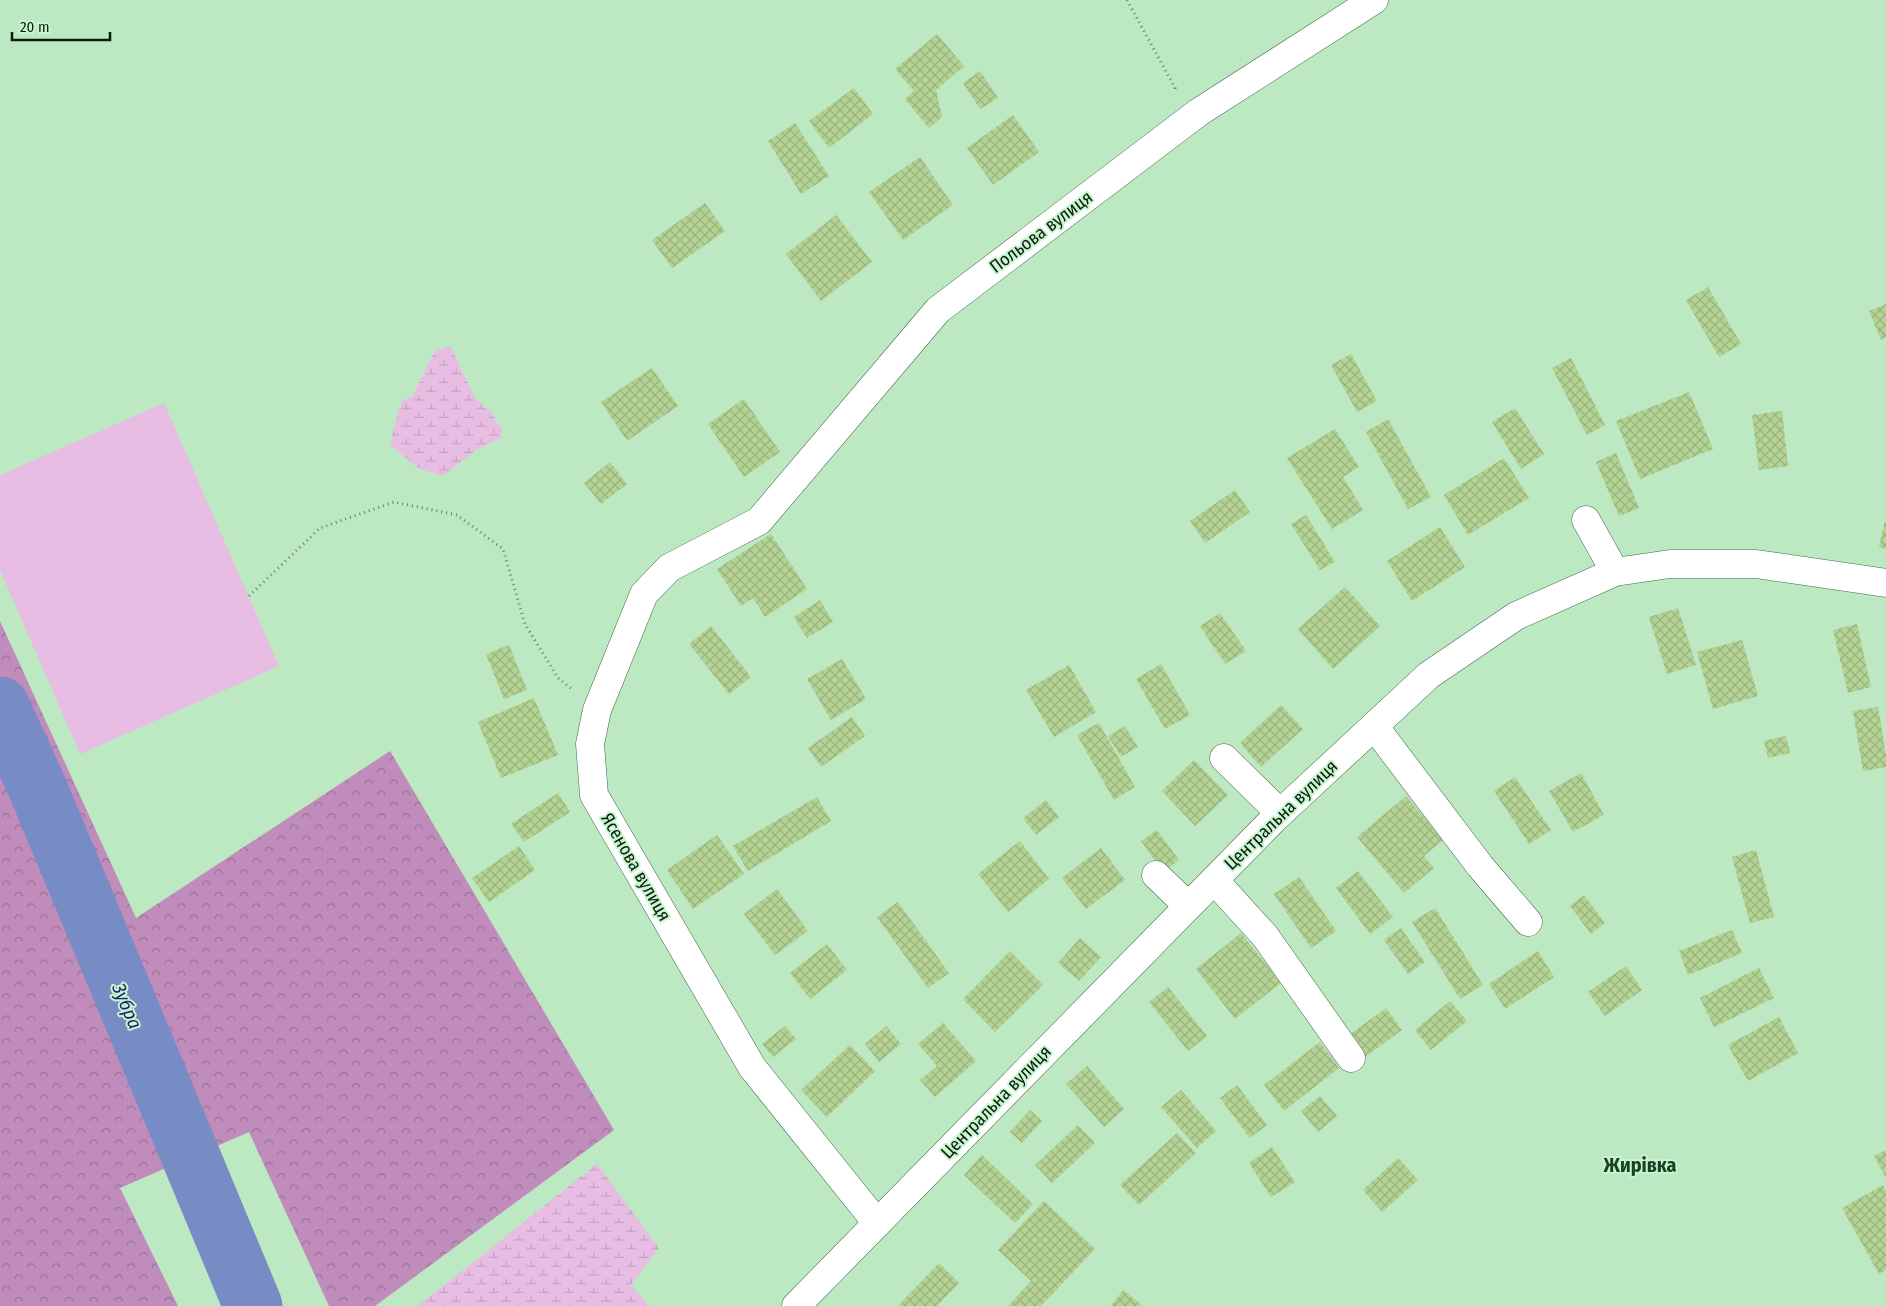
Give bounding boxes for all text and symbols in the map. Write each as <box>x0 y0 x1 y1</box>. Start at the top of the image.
scale bar <box>12 10 110 42</box>
text: 20 m <box>20 18 50 36</box>
street label: Польова вулиця <box>985 186 1097 278</box>
street label: Центральна вулиця <box>1220 755 1342 875</box>
street label: Ясенова вулиця <box>596 809 676 925</box>
water label: Зубра <box>107 979 147 1032</box>
street label: Центральна вулиця <box>936 1041 1056 1163</box>
district label: Жирівка <box>1603 1153 1677 1177</box>

